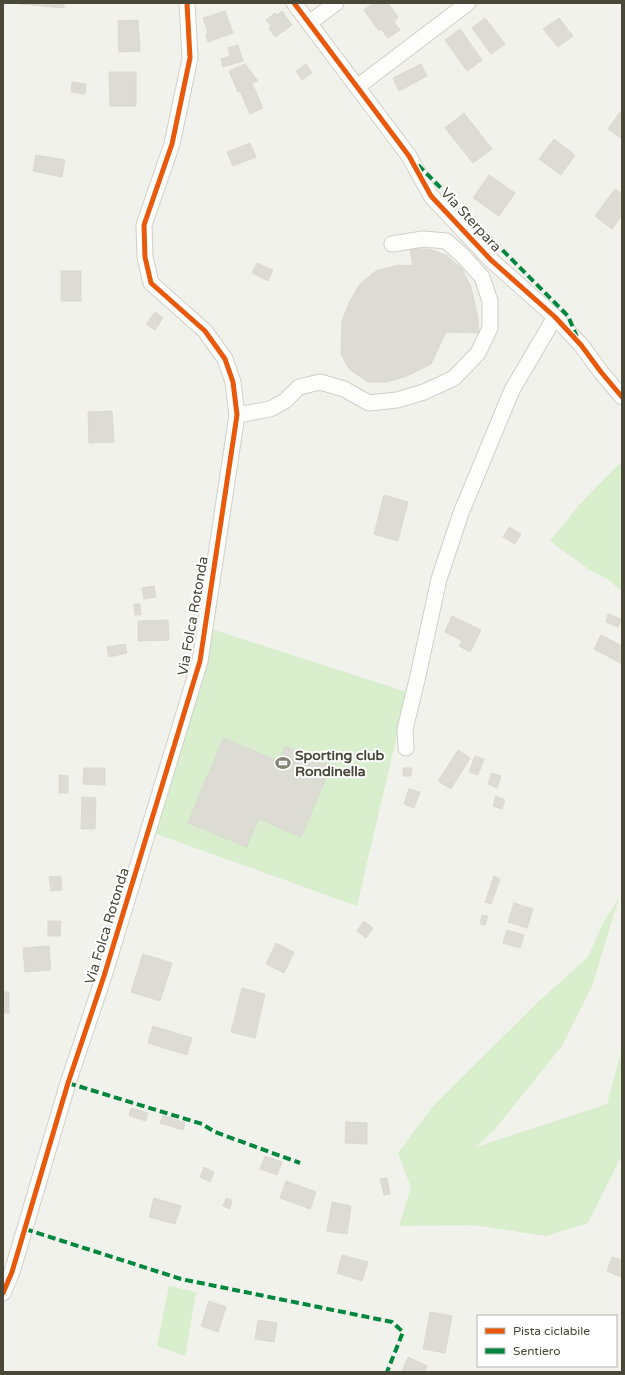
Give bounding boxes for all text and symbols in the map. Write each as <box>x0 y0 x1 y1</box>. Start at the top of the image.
street label: Via Sterpara <box>437 184 505 256</box>
street label: Via Folca Rotonda <box>174 555 212 677</box>
place label: Sporting club Rondinella <box>295 747 385 780</box>
sports icon: Sporting club Rondinella <box>274 754 292 772</box>
street label: Via Folca Rotonda <box>81 866 133 986</box>
legend <box>477 1315 617 1367</box>
text: Pista ciclabile <box>513 1324 590 1338</box>
text: Sentiero <box>513 1344 560 1358</box>

